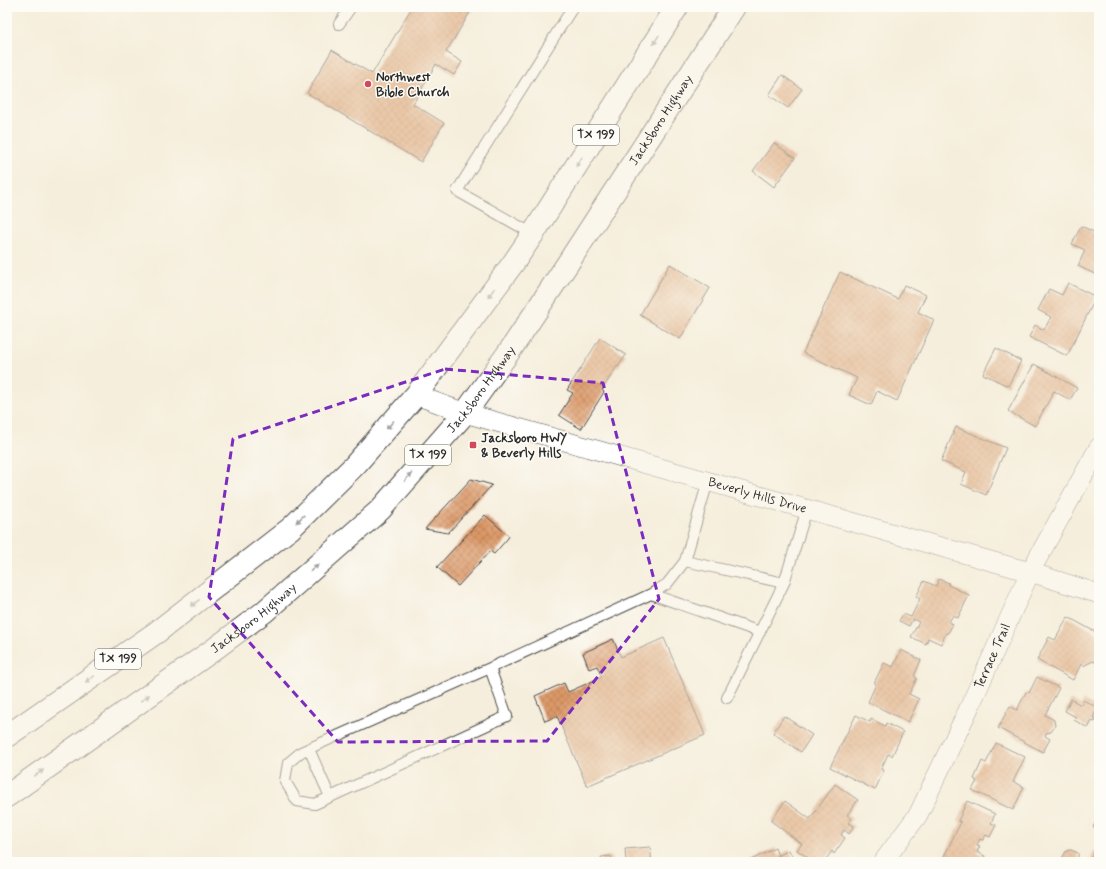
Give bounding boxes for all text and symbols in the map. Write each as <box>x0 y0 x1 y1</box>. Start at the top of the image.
one-way arrow <box>652 34 659 46</box>
place label: Northwest Bible Church <box>376 69 450 101</box>
street label: Jacksboro Highway <box>625 71 697 169</box>
marker: Northwest Bible Church <box>363 79 373 89</box>
road number: TX 199 <box>573 125 619 145</box>
one-way arrow <box>575 157 583 167</box>
one-way arrow <box>487 288 495 299</box>
street label: Jacksboro Highway <box>443 342 519 437</box>
one-way arrow <box>386 420 395 430</box>
place label: Jacksboro HWY & Beverly Hills <box>481 430 568 462</box>
marker: Jacksboro HWY & Beverly Hills <box>468 440 478 450</box>
road number: TX 199 <box>405 445 451 465</box>
one-way arrow <box>403 472 412 483</box>
street label: Beverly Hills Drive <box>706 473 809 517</box>
one-way arrow <box>295 514 305 524</box>
one-way arrow <box>309 563 320 572</box>
street label: Jacksboro Highway <box>207 579 300 657</box>
one-way arrow <box>190 598 201 607</box>
street label: Terrace Trail <box>970 621 1014 692</box>
road number: TX 199 <box>95 649 141 669</box>
one-way arrow <box>85 675 95 683</box>
one-way arrow <box>140 694 150 702</box>
one-way arrow <box>34 769 44 777</box>

